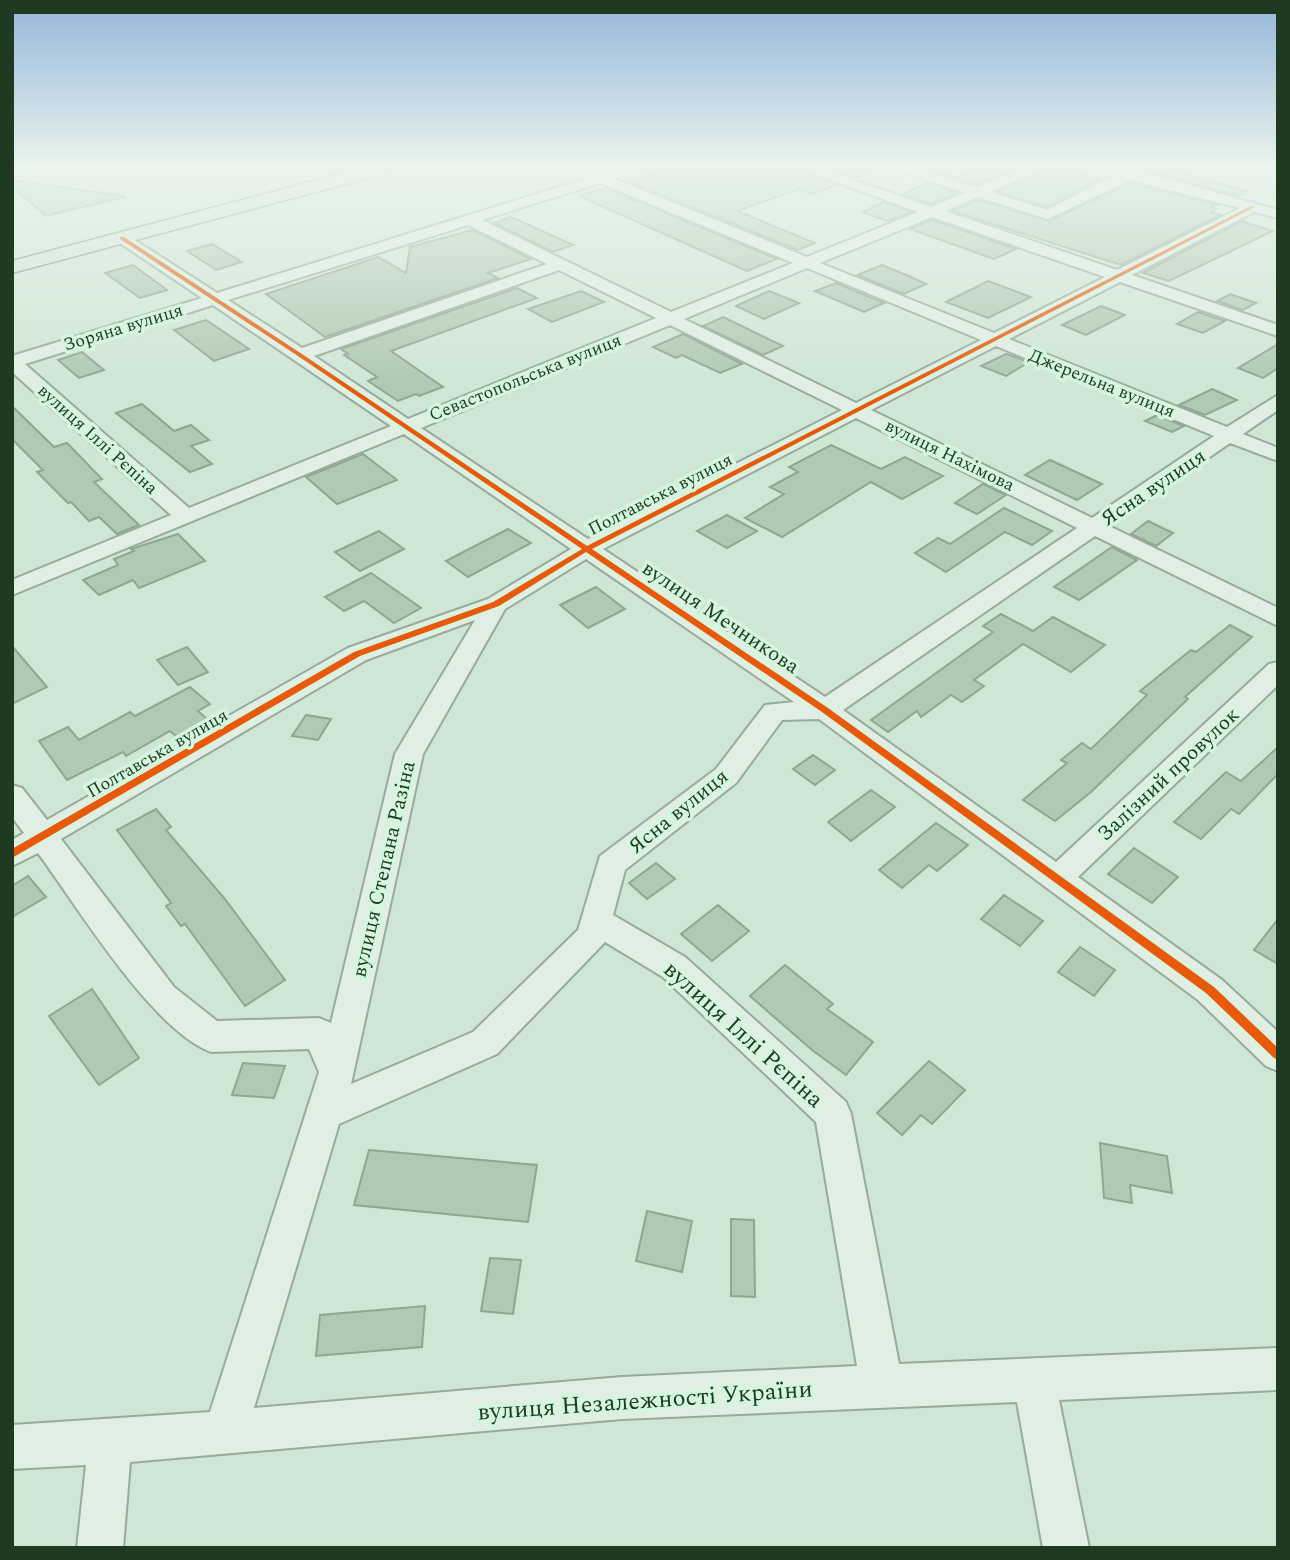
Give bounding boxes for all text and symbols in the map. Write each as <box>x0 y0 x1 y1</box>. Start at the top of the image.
street label: Зоряна вулиця <box>60 296 186 359</box>
street label: Севастопольська вулиця <box>425 326 625 428</box>
street label: Джерельна вулиця <box>1025 342 1179 425</box>
street label: вулиця Іллі Рєпіна <box>31 378 164 501</box>
street label: вулиця Нахімова <box>880 412 1020 499</box>
street label: Ясна вулиця <box>1095 441 1213 535</box>
street label: Полтавська вулиця <box>583 446 737 543</box>
street label: вулиця Мечникова <box>635 553 806 683</box>
street label: Залізний провулок <box>1090 700 1247 849</box>
street label: Полтавська вулиця <box>82 702 233 805</box>
street label: вулиця Степана Разіна <box>343 757 425 981</box>
street label: Ясна вулиця <box>622 761 736 862</box>
street label: вулиця Іллі Рєпіна <box>655 953 832 1117</box>
street label: вулиця Незалежності України <box>476 1371 814 1431</box>

